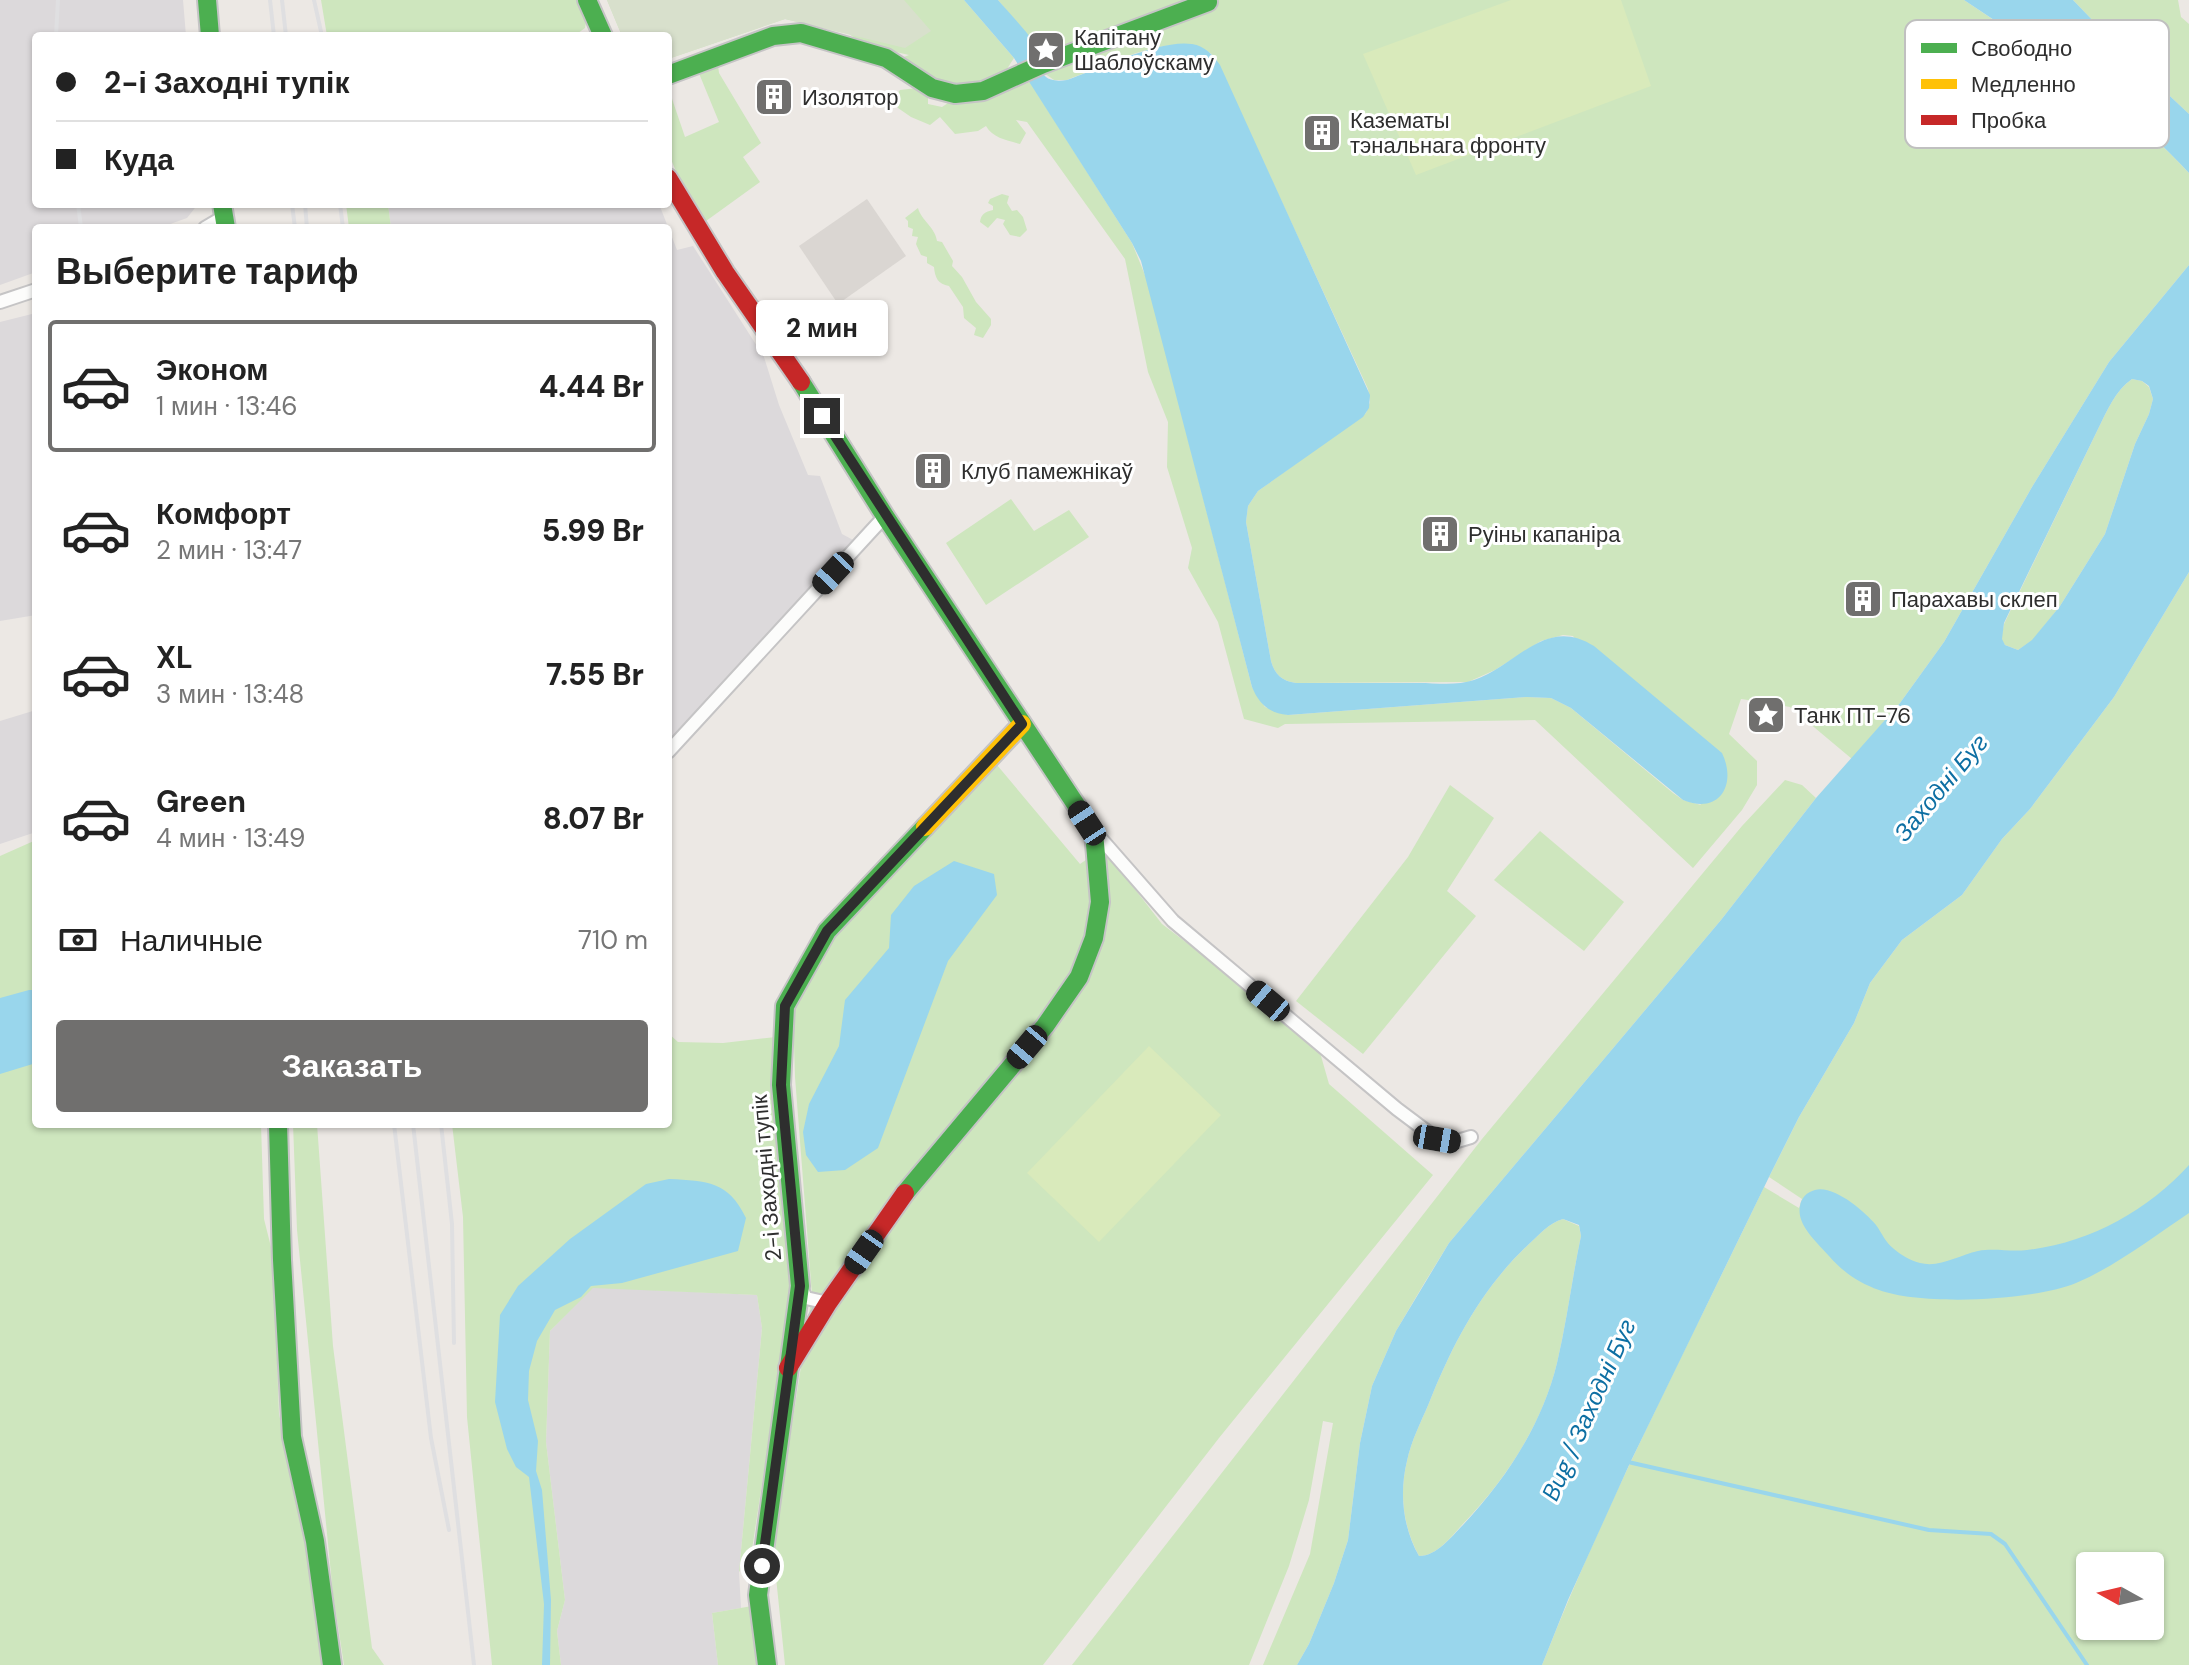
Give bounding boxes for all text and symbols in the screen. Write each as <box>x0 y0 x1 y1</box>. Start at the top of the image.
legend <box>1905 20 2169 148</box>
place label: Капітану Шаблоўскаму <box>1074 23 1214 77</box>
place icon: Капітану Шаблоўскаму <box>1025 29 1067 71</box>
text: Свободно <box>1971 34 2072 63</box>
text: 2-і Заходні тупік <box>104 63 349 102</box>
text: Медленно <box>1971 70 2076 99</box>
building icon: Изолятор <box>753 76 795 118</box>
place label: Изолятор <box>802 83 898 112</box>
place label: Казематы тэнальнага фронту <box>1350 106 1546 160</box>
text: Пробка <box>1971 106 2047 135</box>
building icon: Казематы тэнальнага фронту <box>1301 112 1343 154</box>
text: Куда <box>104 140 174 179</box>
text: Выберите тариф <box>56 248 359 295</box>
callout: 2 мин <box>756 300 888 356</box>
text: 2 мин <box>786 311 858 345</box>
icon: car <box>60 350 132 422</box>
text: Эконом <box>156 350 269 389</box>
text: 4.44 Br <box>539 367 644 406</box>
text: 1 мин · 13:46 <box>156 389 298 423</box>
route end <box>804 398 840 434</box>
building icon: Клуб памежнікаў <box>912 450 954 492</box>
place label: Клуб памежнікаў <box>961 457 1133 486</box>
icon: car <box>60 494 132 566</box>
text: Комфорт <box>156 494 291 533</box>
text: 5.99 Br <box>542 511 644 550</box>
building icon: Руіны капаніра <box>1419 513 1461 555</box>
place label: Руіны капаніра <box>1468 520 1621 549</box>
text: 2 мин · 13:47 <box>156 533 302 567</box>
car <box>808 547 858 599</box>
building icon: Парахавы склеп <box>1842 578 1884 620</box>
place label: Парахавы склеп <box>1891 585 2058 614</box>
icon: car <box>60 638 132 710</box>
text: XL <box>156 638 193 677</box>
text: 7.55 Br <box>546 655 644 694</box>
text: 3 мин · 13:48 <box>156 677 304 711</box>
place icon: Танк ПТ-76 <box>1745 694 1787 736</box>
place label: Танк ПТ-76 <box>1794 701 1911 730</box>
water label: Заходні Буг <box>1887 728 1995 848</box>
icon: car <box>60 782 132 854</box>
text: Green <box>156 782 246 821</box>
car <box>1064 796 1110 850</box>
text: 8.07 Br <box>543 799 644 838</box>
text: 4 мин · 13:49 <box>156 821 305 855</box>
icon: cash <box>56 918 100 962</box>
text: Наличные <box>120 921 263 960</box>
text: 710 m <box>578 923 648 957</box>
car <box>1242 976 1294 1026</box>
button: Заказать <box>56 1020 648 1112</box>
car <box>1002 1021 1052 1073</box>
street label: 2-і Заходні тупік <box>745 1093 788 1262</box>
car <box>1411 1123 1463 1155</box>
car <box>840 1225 888 1279</box>
water label: Bug / Заходні Буг <box>1535 1314 1642 1505</box>
route start <box>744 1548 780 1584</box>
north arrow <box>2076 1552 2164 1640</box>
map controls <box>2076 1552 2164 1640</box>

